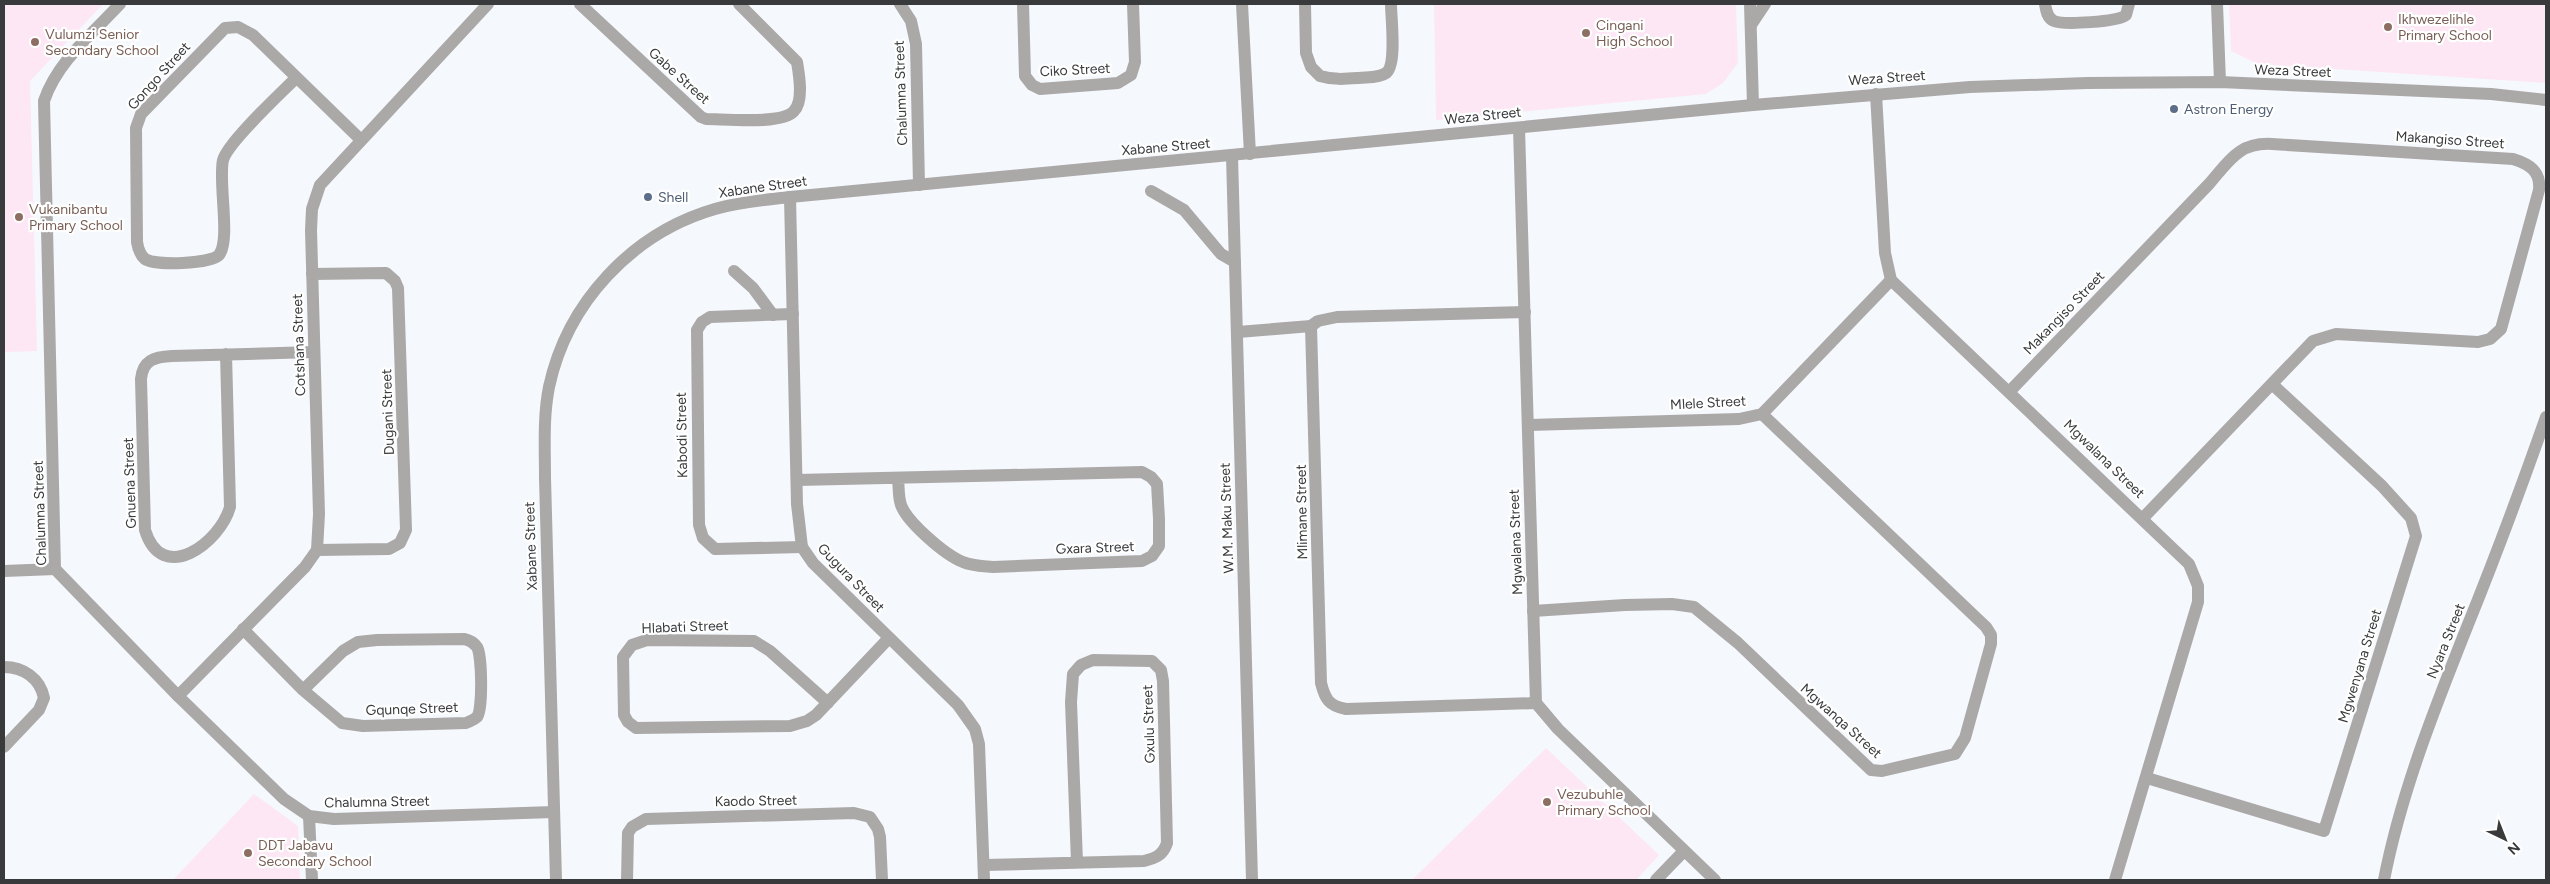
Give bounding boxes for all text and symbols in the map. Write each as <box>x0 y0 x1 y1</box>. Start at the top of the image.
place label: Ikhwezelihle Primary School <box>2398 11 2492 44</box>
place label: Cingani High School <box>1596 17 1673 50</box>
marker: Ikhwezelihle Primary School <box>2382 21 2394 33</box>
place label: Vulumzi Senior Secondary School <box>45 26 159 59</box>
marker: Cingani High School <box>1580 27 1592 39</box>
marker: Vulumzi Senior Secondary School <box>29 36 41 48</box>
street label: Gongo Street <box>124 39 194 113</box>
street label: Chalumna Street <box>891 40 911 146</box>
street label: Gabe Street <box>645 44 713 108</box>
street label: Ciko Street <box>1039 60 1111 80</box>
street label: Weza Street <box>2254 61 2332 81</box>
street label: Weza Street <box>1848 67 1926 89</box>
place label: Astron Energy <box>2184 101 2274 118</box>
marker: Astron Energy <box>2168 103 2180 115</box>
street label: Weza Street <box>1444 104 1522 128</box>
street label: Makangiso Street <box>2395 128 2505 152</box>
street label: Xabane Street <box>1121 135 1211 159</box>
street label: Xabane Street <box>718 172 808 202</box>
place label: Shell <box>658 189 688 206</box>
marker: Shell <box>642 191 654 203</box>
place label: Vukanibantu Primary School <box>29 201 123 234</box>
marker: Vukanibantu Primary School <box>13 211 25 223</box>
street label: Makangiso Street <box>2020 268 2108 358</box>
street label: Cotshana Street <box>289 293 309 397</box>
street label: Dugani Street <box>378 368 398 456</box>
street label: Kabodi Street <box>673 392 691 478</box>
street label: Mlele Street <box>1670 393 1746 413</box>
street label: Mgwalana Street <box>2060 416 2148 502</box>
street label: Gnuena Street <box>120 437 140 529</box>
street label: Chalumna Street <box>30 460 50 566</box>
street label: W.M. Maku Street <box>1217 462 1237 574</box>
street label: Mlimane Street <box>1293 464 1311 560</box>
street label: Mgwalana Street <box>1506 489 1526 595</box>
street label: Xabane Street <box>521 501 541 591</box>
street label: Gxara Street <box>1055 538 1135 558</box>
street label: Gugura Street <box>814 540 888 616</box>
street label: Nyara Street <box>2423 601 2469 681</box>
street label: Mgwenyana Street <box>2335 607 2385 725</box>
street label: Hlabati Street <box>641 617 729 637</box>
street label: Mgwanqa Street <box>1797 680 1885 762</box>
street label: Gxulu Street <box>1139 684 1159 764</box>
street label: Gqunqe Street <box>365 699 459 719</box>
place label: Vezubuhle Primary School <box>1557 786 1651 819</box>
street label: Kaodo Street <box>715 792 797 810</box>
street label: Chalumna Street <box>324 793 430 811</box>
marker: Vezubuhle Primary School <box>1541 796 1553 808</box>
north arrow <box>2480 814 2530 864</box>
place label: DDT Jabavu Secondary School <box>258 837 372 870</box>
text: N <box>2504 838 2523 858</box>
marker: DDT Jabavu Secondary School <box>242 847 254 859</box>

